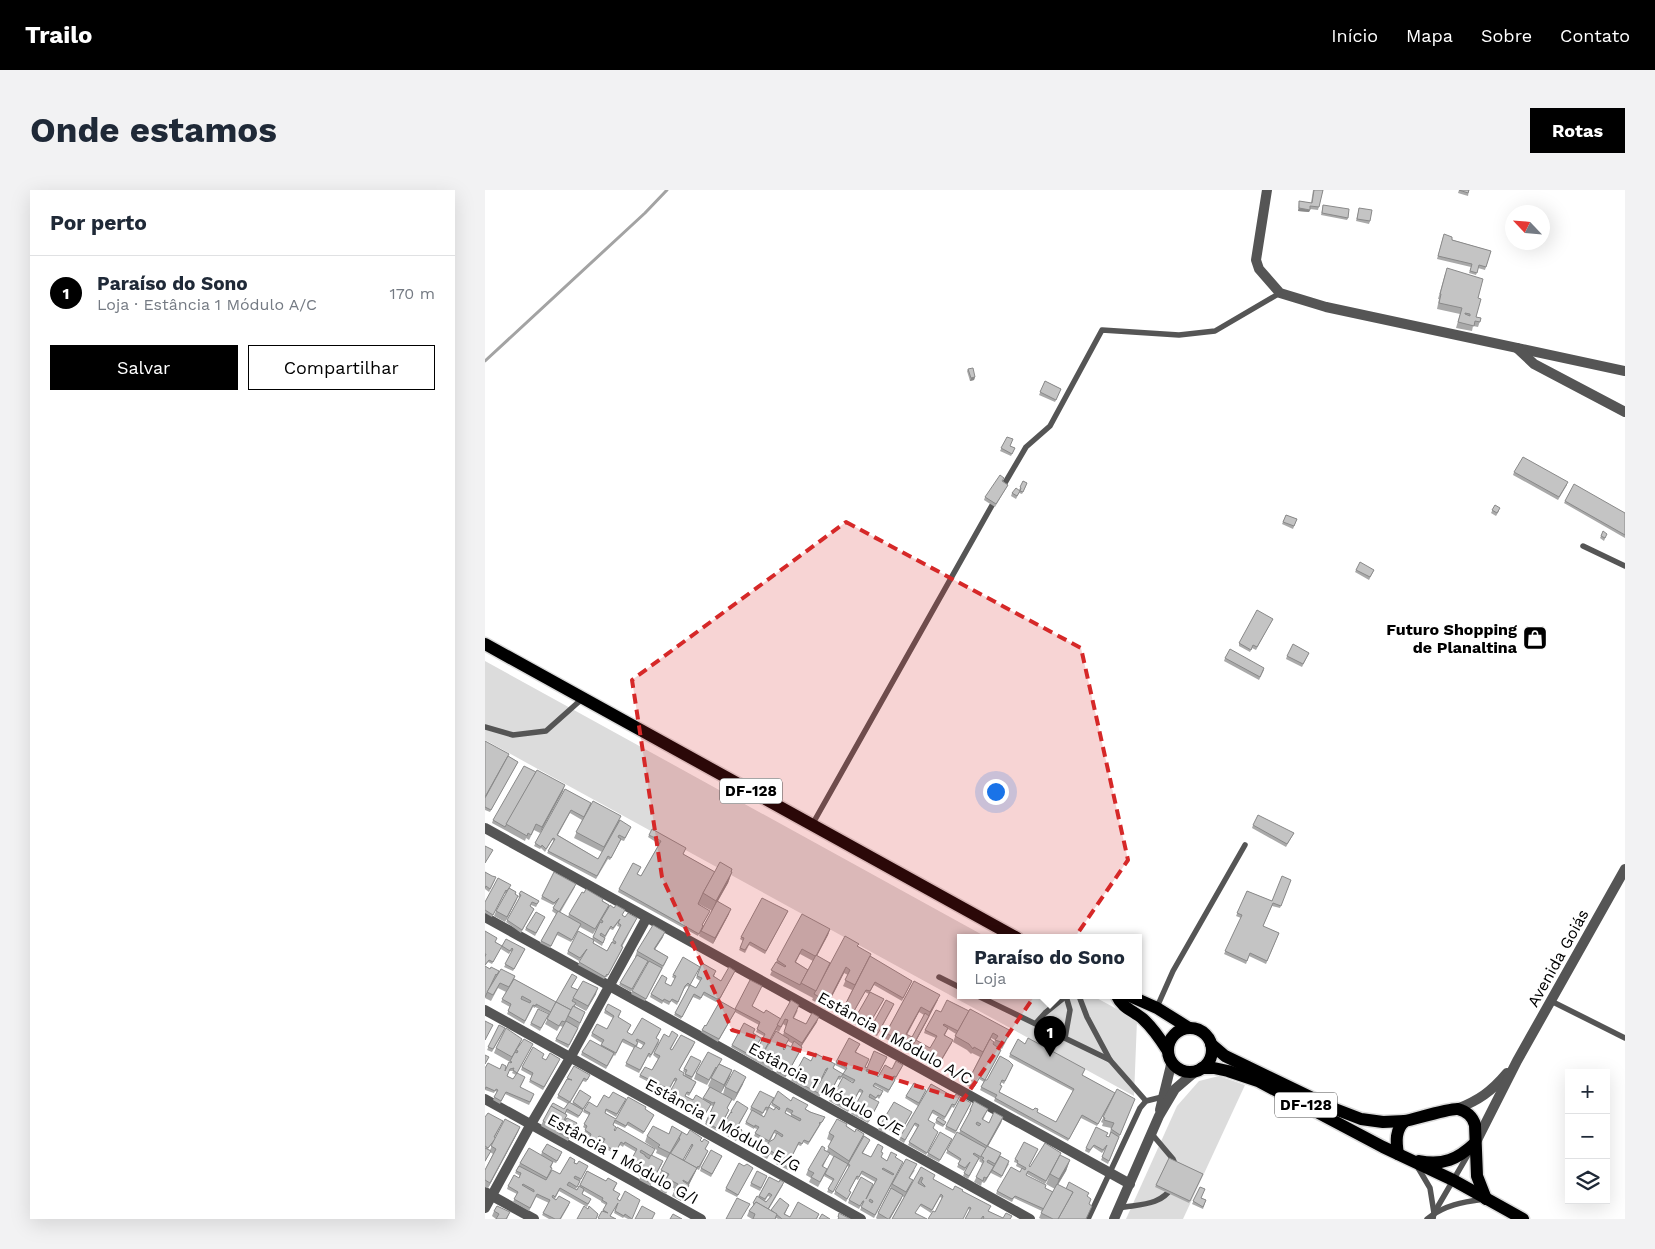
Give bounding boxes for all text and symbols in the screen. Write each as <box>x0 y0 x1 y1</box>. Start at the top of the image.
text: Trailo <box>25 21 92 49</box>
text: Início <box>1331 25 1378 46</box>
text: Mapa <box>1406 25 1453 46</box>
text: Sobre <box>1481 25 1532 46</box>
text: Contato <box>1560 25 1630 46</box>
button: Rotas <box>1530 108 1625 153</box>
text: Onde estamos <box>30 109 277 151</box>
north arrow <box>1505 205 1550 250</box>
text: Por perto <box>50 210 147 235</box>
text: Paraíso do Sono <box>97 272 248 295</box>
text: 1 <box>63 284 69 303</box>
text: 170 m <box>389 284 435 303</box>
text: Loja · Estância 1 Módulo A/C <box>97 295 317 314</box>
button: Salvar <box>50 345 238 390</box>
button: Compartilhar <box>248 345 435 390</box>
place label: Futuro Shopping de Planaltina <box>1386 620 1518 657</box>
shop icon: Futuro Shopping de Planaltina <box>1522 625 1548 651</box>
road number: DF-128 <box>720 778 782 804</box>
your location <box>983 779 1009 805</box>
street label: Avenida Goiás <box>1523 906 1593 1010</box>
popup <box>957 934 1142 999</box>
text: Paraíso do Sono <box>974 946 1125 969</box>
text: Loja <box>974 969 1006 988</box>
street label: Estância 1 Módulo A/C <box>814 988 976 1088</box>
pin: 1 <box>1034 1016 1066 1057</box>
street label: Estância 1 Módulo C/E <box>745 1038 907 1140</box>
map controls <box>1565 1069 1610 1204</box>
button: + <box>1565 1069 1610 1114</box>
street label: Estância 1 Módulo E/G <box>642 1074 804 1176</box>
road number: DF-128 <box>1275 1092 1337 1118</box>
street label: Estância 1 Módulo G/I <box>544 1110 702 1208</box>
button: − <box>1565 1114 1610 1159</box>
button: layers <box>1565 1159 1610 1204</box>

